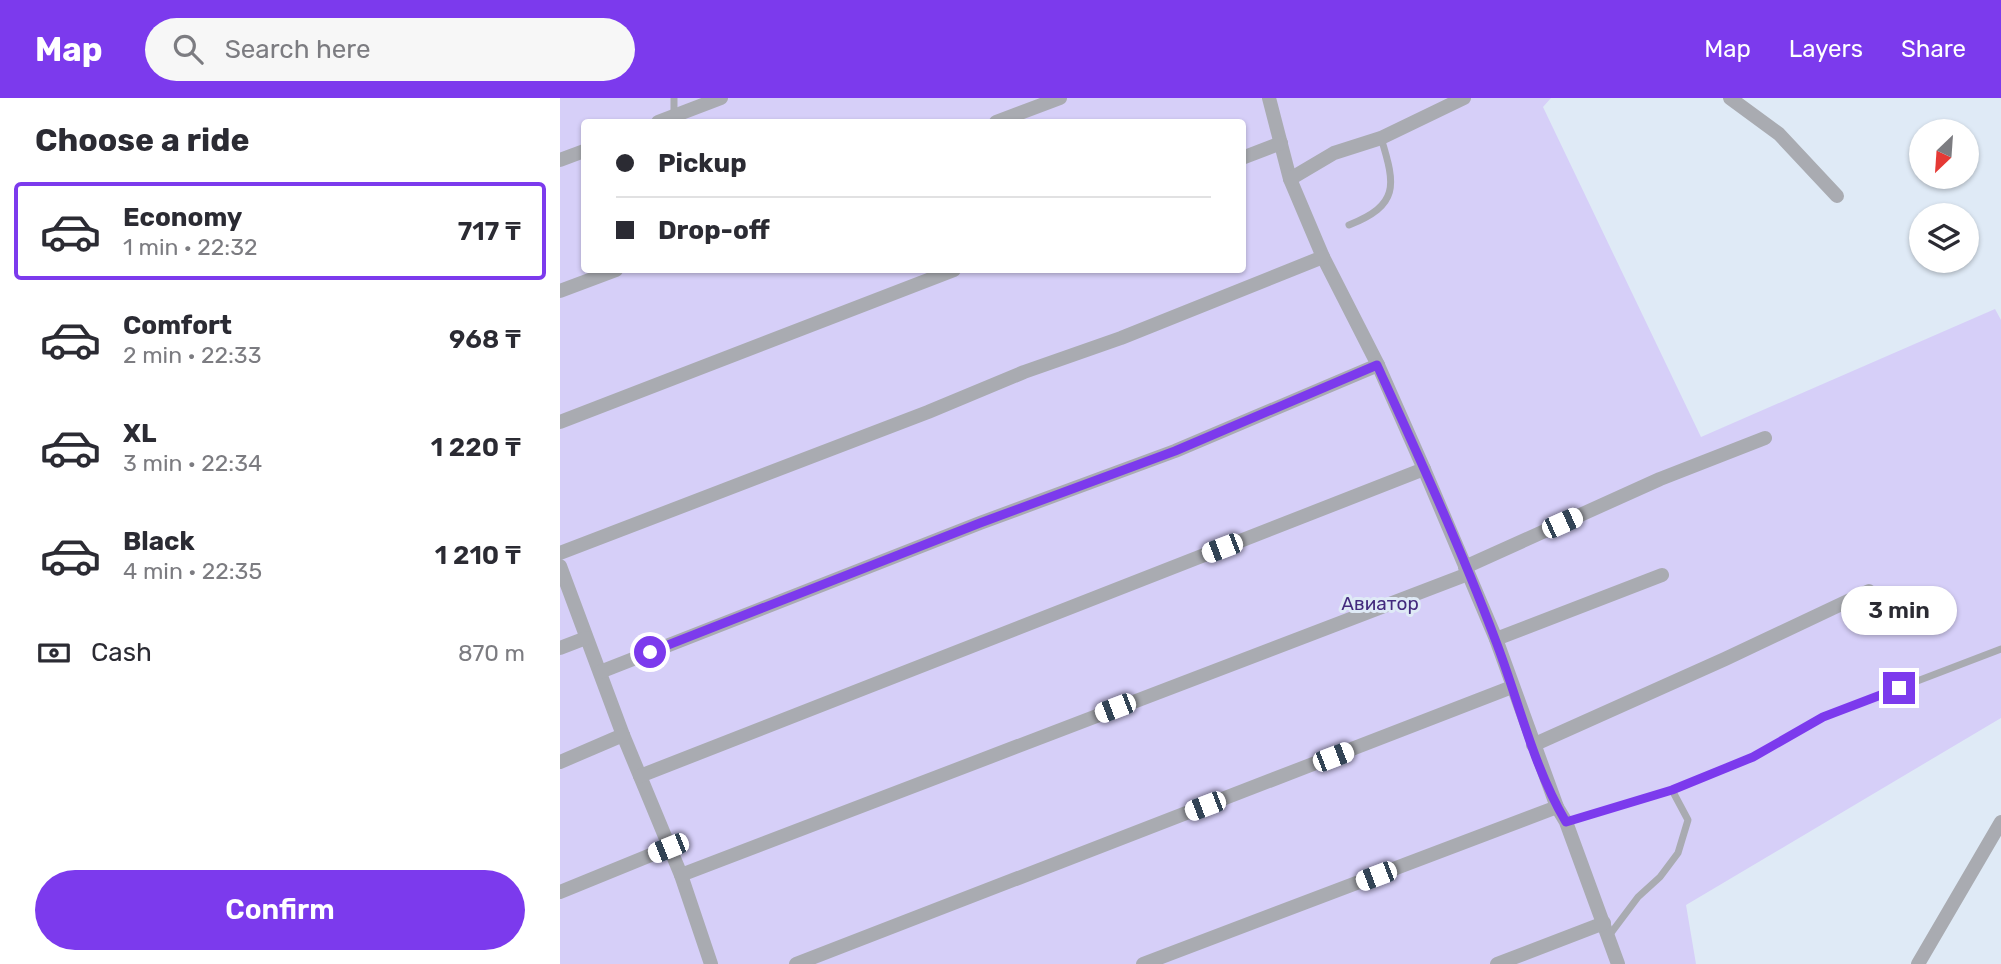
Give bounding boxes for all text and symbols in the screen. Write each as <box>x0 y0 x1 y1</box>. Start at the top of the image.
search box <box>145 18 635 81</box>
text: Map <box>35 30 103 69</box>
icon: search <box>169 30 207 68</box>
text: Search here <box>225 34 370 65</box>
text: Map <box>1704 35 1751 63</box>
text: Layers <box>1789 35 1863 63</box>
text: Share <box>1901 35 1966 63</box>
north arrow <box>1909 119 1979 189</box>
map controls <box>1909 119 1979 273</box>
text: Choose a ride <box>35 121 249 159</box>
text: Pickup <box>658 148 747 179</box>
icon: car <box>39 200 102 263</box>
text: Economy <box>123 202 242 233</box>
button: layers <box>1909 203 1979 273</box>
text: Drop-off <box>658 215 770 246</box>
text: 717 ₸ <box>458 216 521 247</box>
text: 1 min · 22:32 <box>123 233 258 261</box>
icon: car <box>39 308 102 371</box>
text: Comfort <box>123 310 232 341</box>
text: 968 ₸ <box>449 324 521 355</box>
text: 2 min · 22:33 <box>123 341 261 369</box>
icon: car <box>39 416 102 479</box>
text: XL <box>123 418 156 449</box>
text: 1 220 ₸ <box>431 432 521 463</box>
text: 3 min · 22:34 <box>123 449 262 477</box>
car <box>1539 505 1586 541</box>
icon: car <box>39 524 102 587</box>
text: Black <box>123 526 195 557</box>
car <box>1199 531 1246 565</box>
text: 1 210 ₸ <box>435 540 521 571</box>
text: 4 min · 22:35 <box>123 557 262 585</box>
callout: 3 min <box>1841 587 1957 636</box>
park label: Авиатор <box>1341 592 1419 615</box>
text: 3 min <box>1868 596 1930 624</box>
icon: cash <box>35 634 73 672</box>
route start <box>634 636 666 668</box>
text: Cash <box>91 637 152 668</box>
text: 870 m <box>458 639 525 667</box>
route end <box>1883 672 1915 704</box>
car <box>1092 691 1139 725</box>
car <box>1310 740 1357 774</box>
car <box>1182 789 1229 823</box>
car <box>645 830 692 866</box>
car <box>1353 859 1400 893</box>
button: Confirm <box>35 870 525 950</box>

